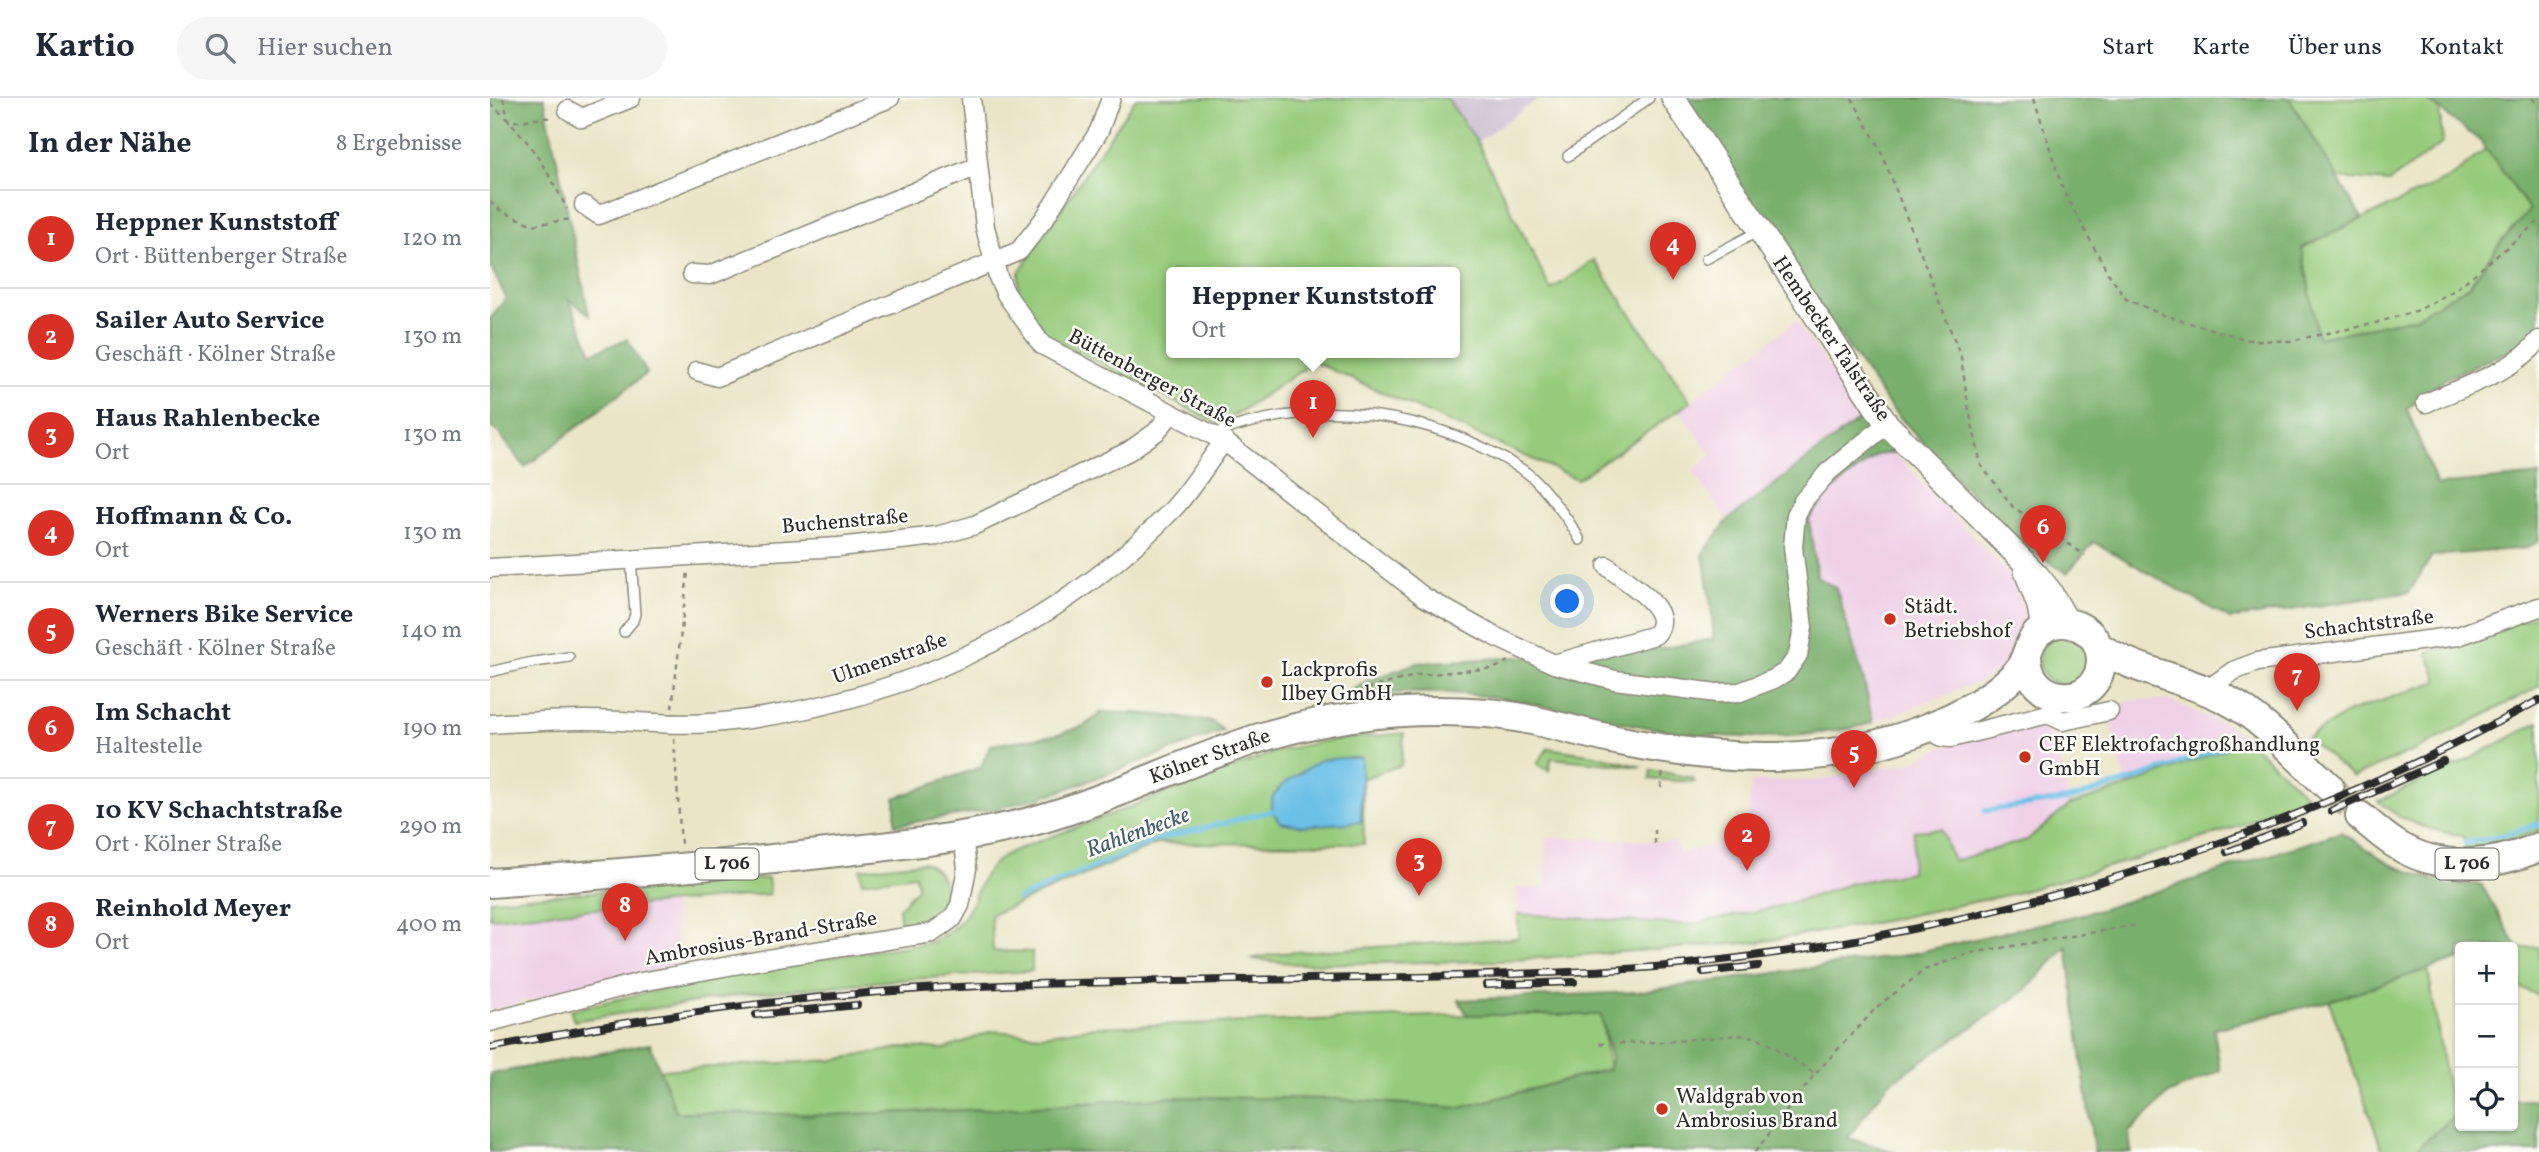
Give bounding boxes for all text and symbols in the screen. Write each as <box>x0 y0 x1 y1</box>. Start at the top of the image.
search box <box>177 17 667 80</box>
text: Kartio <box>35 25 135 71</box>
icon: search <box>201 29 239 67</box>
text: Hier suchen <box>257 30 393 66</box>
text: Start <box>2102 31 2154 65</box>
text: Karte <box>2192 31 2250 65</box>
text: Über uns <box>2288 31 2382 65</box>
text: Kontakt <box>2420 31 2504 65</box>
text: In der Nähe <box>28 123 192 165</box>
text: 8 Ergebnisse <box>336 128 462 160</box>
text: Heppner Kunststoff <box>95 205 338 241</box>
pin: 4 <box>1650 222 1696 280</box>
text: 1 <box>46 223 56 255</box>
text: 120 m <box>402 223 462 255</box>
text: Ort · Büttenberger Straße <box>95 241 347 273</box>
street label: Hembecker Talstraße <box>1765 250 1897 428</box>
popup <box>1166 267 1460 358</box>
text: Heppner Kunststoff <box>1192 279 1434 315</box>
text: Sailer Auto Service <box>95 303 325 339</box>
text: Ort <box>1192 315 1226 347</box>
text: 2 <box>45 321 57 353</box>
text: 130 m <box>403 321 462 353</box>
street label: Büttenberger Straße <box>1063 322 1241 436</box>
text: Geschäft · Kölner Straße <box>95 339 336 371</box>
pin: 1 <box>1290 380 1336 438</box>
text: Haus Rahlenbecke <box>95 401 320 437</box>
text: 3 <box>45 419 57 451</box>
text: 130 m <box>403 419 462 451</box>
text: Ort <box>95 437 130 469</box>
text: Hoffmann & Co. <box>95 499 292 535</box>
street label: Buchenstraße <box>781 502 910 542</box>
pin: 6 <box>2020 505 2066 563</box>
text: 4 <box>44 517 58 549</box>
text: 130 m <box>403 517 462 549</box>
text: Ort <box>95 535 130 567</box>
your location <box>1550 584 1584 618</box>
place label: Städt. Betriebshof <box>1904 593 2013 646</box>
text: Werners Bike Service <box>95 597 353 633</box>
street label: Schachtstraße <box>2303 603 2435 647</box>
marker: Städt. Betriebshof <box>1882 611 1898 627</box>
text: 5 <box>45 615 57 647</box>
text: 140 m <box>401 615 462 647</box>
street label: Ulmenstraße <box>829 626 951 692</box>
text: Geschäft · Kölner Straße <box>95 633 336 665</box>
pin: 7 <box>2274 653 2320 711</box>
place label: Lackprofis Ilbey GmbH <box>1281 656 1392 709</box>
marker: Lackprofis Ilbey GmbH <box>1259 674 1275 690</box>
text: Im Schacht <box>95 695 231 731</box>
text: 6 <box>45 713 57 745</box>
text: 190 m <box>402 713 462 745</box>
street label: Kölner Straße <box>1145 722 1275 792</box>
pin: 5 <box>1831 730 1877 788</box>
text: Haltestelle <box>95 731 203 763</box>
place label: CEF Elektrofachgroßhandlung GmbH <box>2039 731 2320 784</box>
marker: CEF Elektrofachgroßhandlung GmbH <box>2017 749 2033 765</box>
text: 10 KV Schachtstraße <box>95 793 343 829</box>
water label: Rahlenbecke <box>1082 799 1195 867</box>
text: 7 <box>46 811 57 843</box>
text: 290 m <box>399 811 462 843</box>
pin: 2 <box>1724 813 1770 871</box>
text: Ort · Kölner Straße <box>95 829 282 861</box>
pin: 3 <box>1396 838 1442 896</box>
road number: L 706 <box>695 848 758 880</box>
road number: L 706 <box>2436 848 2498 880</box>
pin: 8 <box>602 883 648 941</box>
text: Reinhold Meyer <box>95 891 291 927</box>
street label: Ambrosius-Brand-Straße <box>643 904 879 974</box>
text: 8 <box>45 909 57 941</box>
text: 400 m <box>396 909 462 941</box>
text: Ort <box>95 927 130 959</box>
map controls <box>2455 942 2518 1131</box>
button: + <box>2455 942 2518 1005</box>
button: − <box>2455 1005 2518 1068</box>
button: locate <box>2455 1068 2518 1131</box>
place label: Waldgrab von Ambrosius Brand <box>1676 1083 1838 1136</box>
marker: Waldgrab von Ambrosius Brand <box>1654 1101 1670 1117</box>

